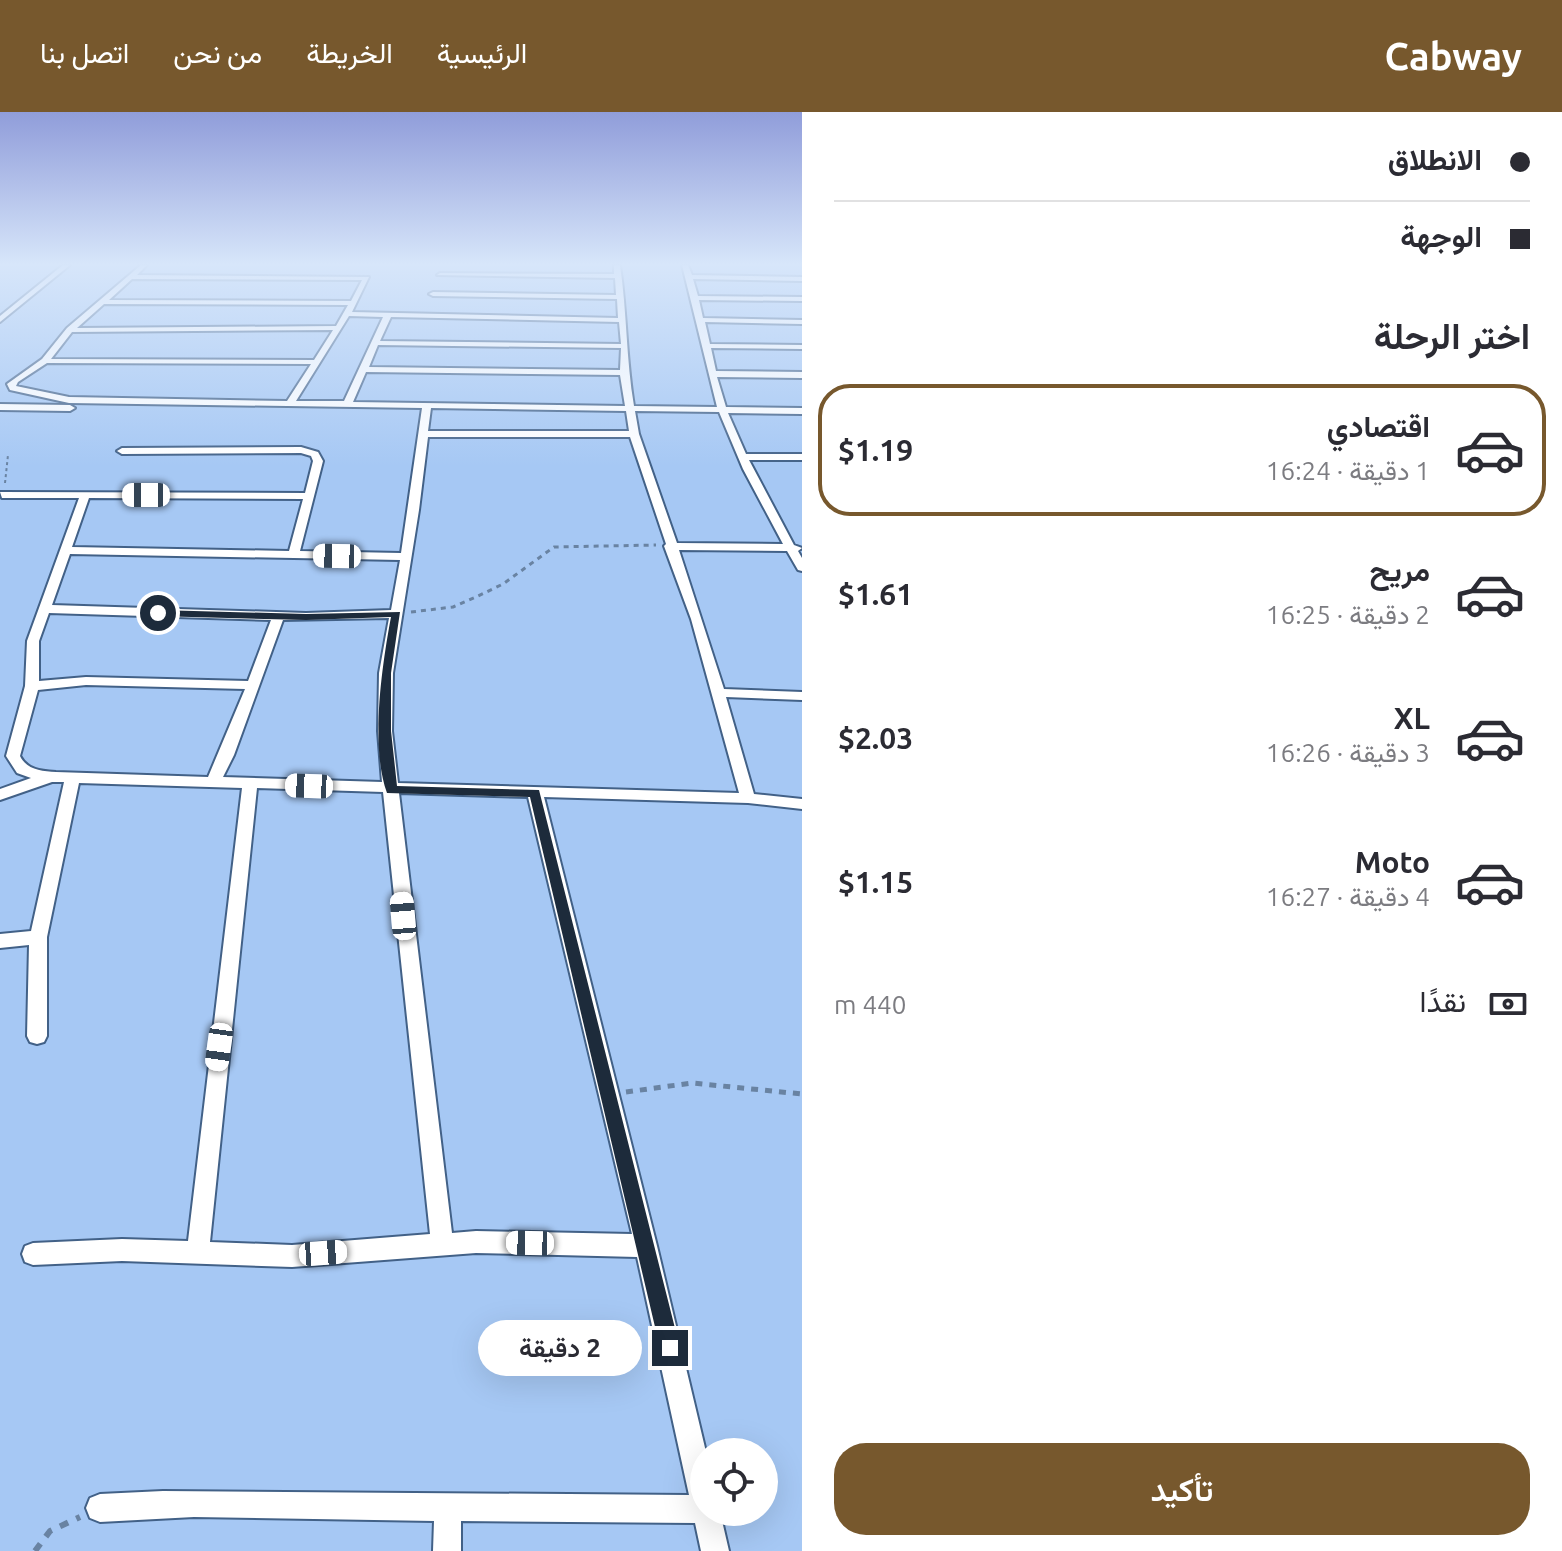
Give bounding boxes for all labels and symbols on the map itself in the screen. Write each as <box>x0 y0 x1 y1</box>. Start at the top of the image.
car <box>122 483 170 507</box>
car <box>313 544 361 568</box>
route start <box>140 595 176 631</box>
car <box>285 773 333 799</box>
car <box>389 891 417 941</box>
car <box>204 1022 234 1072</box>
car <box>506 1231 554 1255</box>
car <box>298 1239 348 1267</box>
callout: 2 دقيقة <box>478 1320 642 1376</box>
route end <box>652 1330 688 1366</box>

